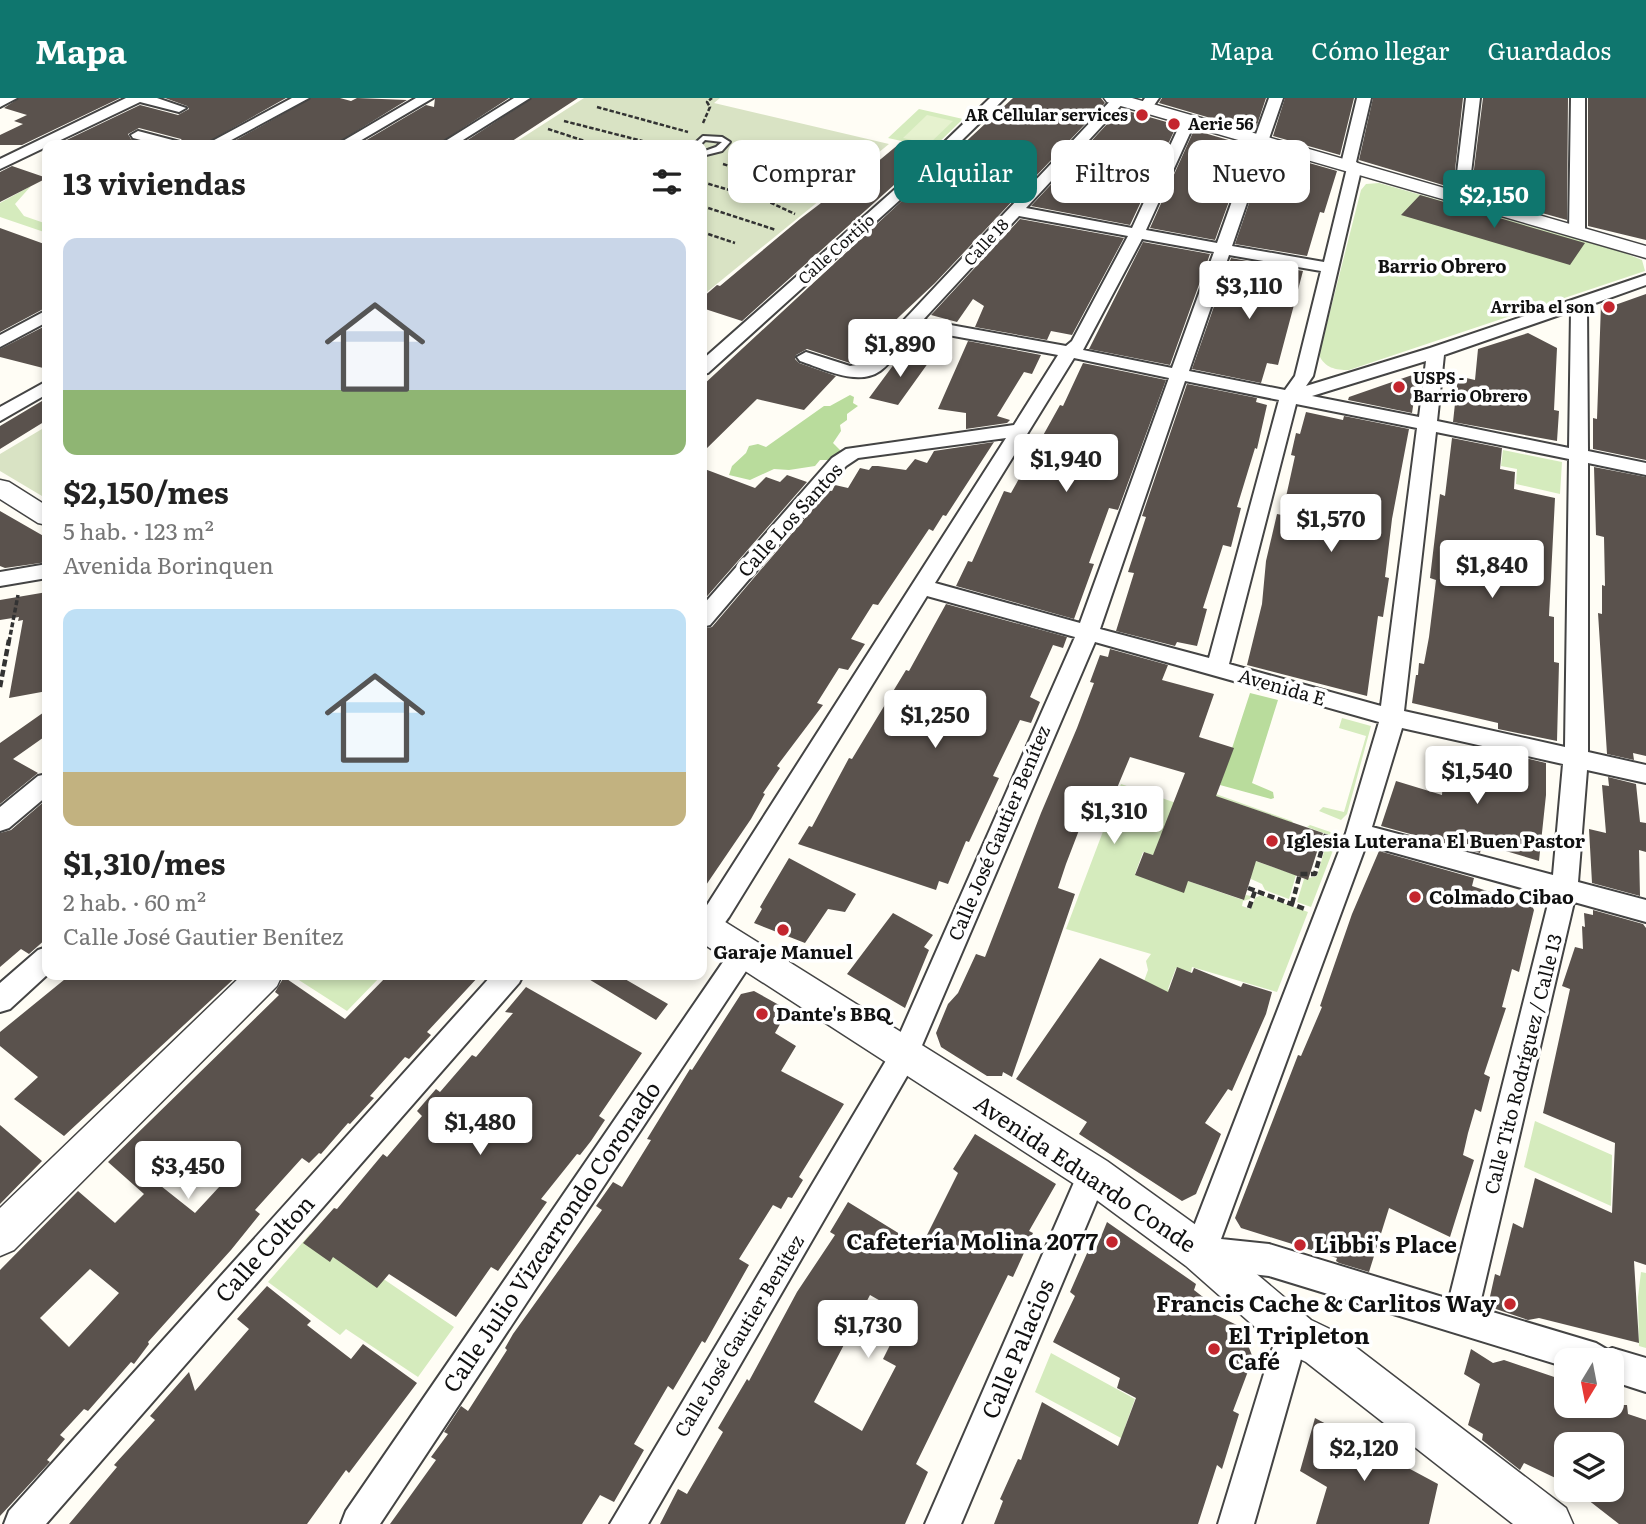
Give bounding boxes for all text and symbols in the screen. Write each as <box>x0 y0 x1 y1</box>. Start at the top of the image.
text: Mapa <box>35 25 127 74</box>
text: Mapa <box>1209 32 1273 67</box>
text: Cómo llegar <box>1311 32 1449 67</box>
text: Guardados <box>1487 32 1611 67</box>
place label: AR Cellular services <box>965 102 1128 126</box>
marker: AR Cellular services <box>1134 107 1150 123</box>
place label: Aerie 56 <box>1188 111 1254 135</box>
marker: Aerie 56 <box>1166 116 1182 132</box>
chip: Comprar <box>728 140 880 203</box>
chip: Alquilar <box>894 140 1037 203</box>
chip: Filtros <box>1051 140 1174 203</box>
chip: Nuevo <box>1188 140 1310 203</box>
text: 13 viviendas <box>63 160 246 204</box>
icon: filters <box>648 163 686 201</box>
pin: $2,150 <box>1437 170 1551 230</box>
text: $2,150 <box>1459 176 1529 210</box>
street label: Calle Cortijo <box>792 207 879 289</box>
street label: Calle 18 <box>957 212 1014 270</box>
district label: Barrio Obrero <box>1377 252 1507 279</box>
pin: $3,110 <box>1192 262 1306 321</box>
text: $3,110 <box>1215 267 1283 301</box>
icon: home <box>312 284 438 410</box>
place label: Arriba el son <box>1491 294 1595 318</box>
marker: Arriba el son <box>1601 299 1617 315</box>
pin: $1,890 <box>843 320 957 379</box>
text: $1,890 <box>864 325 936 359</box>
place label: USPS - Barrio Obrero <box>1413 365 1528 407</box>
marker: USPS - Barrio Obrero <box>1391 379 1407 395</box>
pin: $1,940 <box>1009 434 1123 494</box>
text: $1,940 <box>1030 440 1102 474</box>
street label: Calle Los Santos <box>730 456 848 583</box>
text: $2,150/mes <box>63 469 229 513</box>
pin: $1,570 <box>1274 494 1388 554</box>
text: $1,570 <box>1296 500 1366 534</box>
text: 5 hab. · 123 m² <box>63 513 214 547</box>
pin: $1,840 <box>1435 540 1549 600</box>
text: $1,840 <box>1456 546 1528 580</box>
text: Avenida Borinquen <box>63 547 274 581</box>
icon: home <box>312 655 438 781</box>
street label: Avenida E <box>1235 660 1329 712</box>
pin: $1,250 <box>878 690 992 750</box>
text: $1,250 <box>900 696 970 730</box>
street label: Calle José Gautier Benítez <box>940 721 1056 945</box>
pin: $1,540 <box>1420 746 1534 806</box>
text: $1,540 <box>1441 752 1513 786</box>
pin: $1,310 <box>1057 786 1171 846</box>
text: $1,310 <box>1080 792 1148 826</box>
place label: Iglesia Luterana El Buen Pastor <box>1286 826 1586 854</box>
marker: Iglesia Luterana El Buen Pastor <box>1264 833 1280 849</box>
text: $1,310/mes <box>63 840 225 884</box>
place label: Colmado Cibao <box>1429 882 1574 910</box>
text: 2 hab. · 60 m² <box>63 884 206 918</box>
marker: Colmado Cibao <box>1407 889 1423 905</box>
text: Calle José Gautier Benítez <box>63 918 343 952</box>
marker: Garaje Manuel <box>775 922 791 938</box>
street label: Calle Tito Rodríguez / Calle 13 <box>1476 930 1568 1197</box>
place label: Garaje Manuel <box>713 937 853 965</box>
place label: Dante's BBQ <box>776 999 894 1027</box>
marker: Dante's BBQ <box>754 1006 770 1022</box>
street label: Calle Julio Vizcarrondo Coronado <box>433 1073 668 1398</box>
street label: Avenida Eduardo Conde <box>968 1085 1204 1260</box>
pin: $1,480 <box>423 1098 537 1157</box>
text: $1,480 <box>444 1103 516 1137</box>
pin: $3,450 <box>131 1142 245 1201</box>
text: $3,450 <box>151 1147 225 1181</box>
street label: Calle Colton <box>206 1186 321 1309</box>
place label: Cafetería Molina 2077 <box>846 1223 1099 1257</box>
place label: Libbi's Place <box>1314 1226 1457 1260</box>
street label: Calle José Gautier Benítez <box>667 1229 810 1442</box>
marker: Cafetería Molina 2077 <box>1104 1234 1120 1250</box>
marker: Libbi's Place <box>1292 1237 1308 1253</box>
street label: Calle Palacios <box>971 1273 1061 1423</box>
place label: Francis Cache & Carlitos Way <box>1156 1285 1496 1319</box>
marker: Francis Cache & Carlitos Way <box>1502 1296 1518 1312</box>
pin: $1,730 <box>811 1300 925 1360</box>
text: $1,730 <box>834 1306 902 1340</box>
place label: El Tripleton Café <box>1228 1317 1370 1377</box>
marker: El Tripleton Café <box>1206 1341 1222 1357</box>
north arrow <box>1554 1348 1624 1418</box>
map controls <box>1554 1348 1624 1502</box>
pin: $2,120 <box>1307 1424 1421 1483</box>
text: $2,120 <box>1329 1429 1399 1463</box>
button: layers <box>1554 1432 1624 1502</box>

